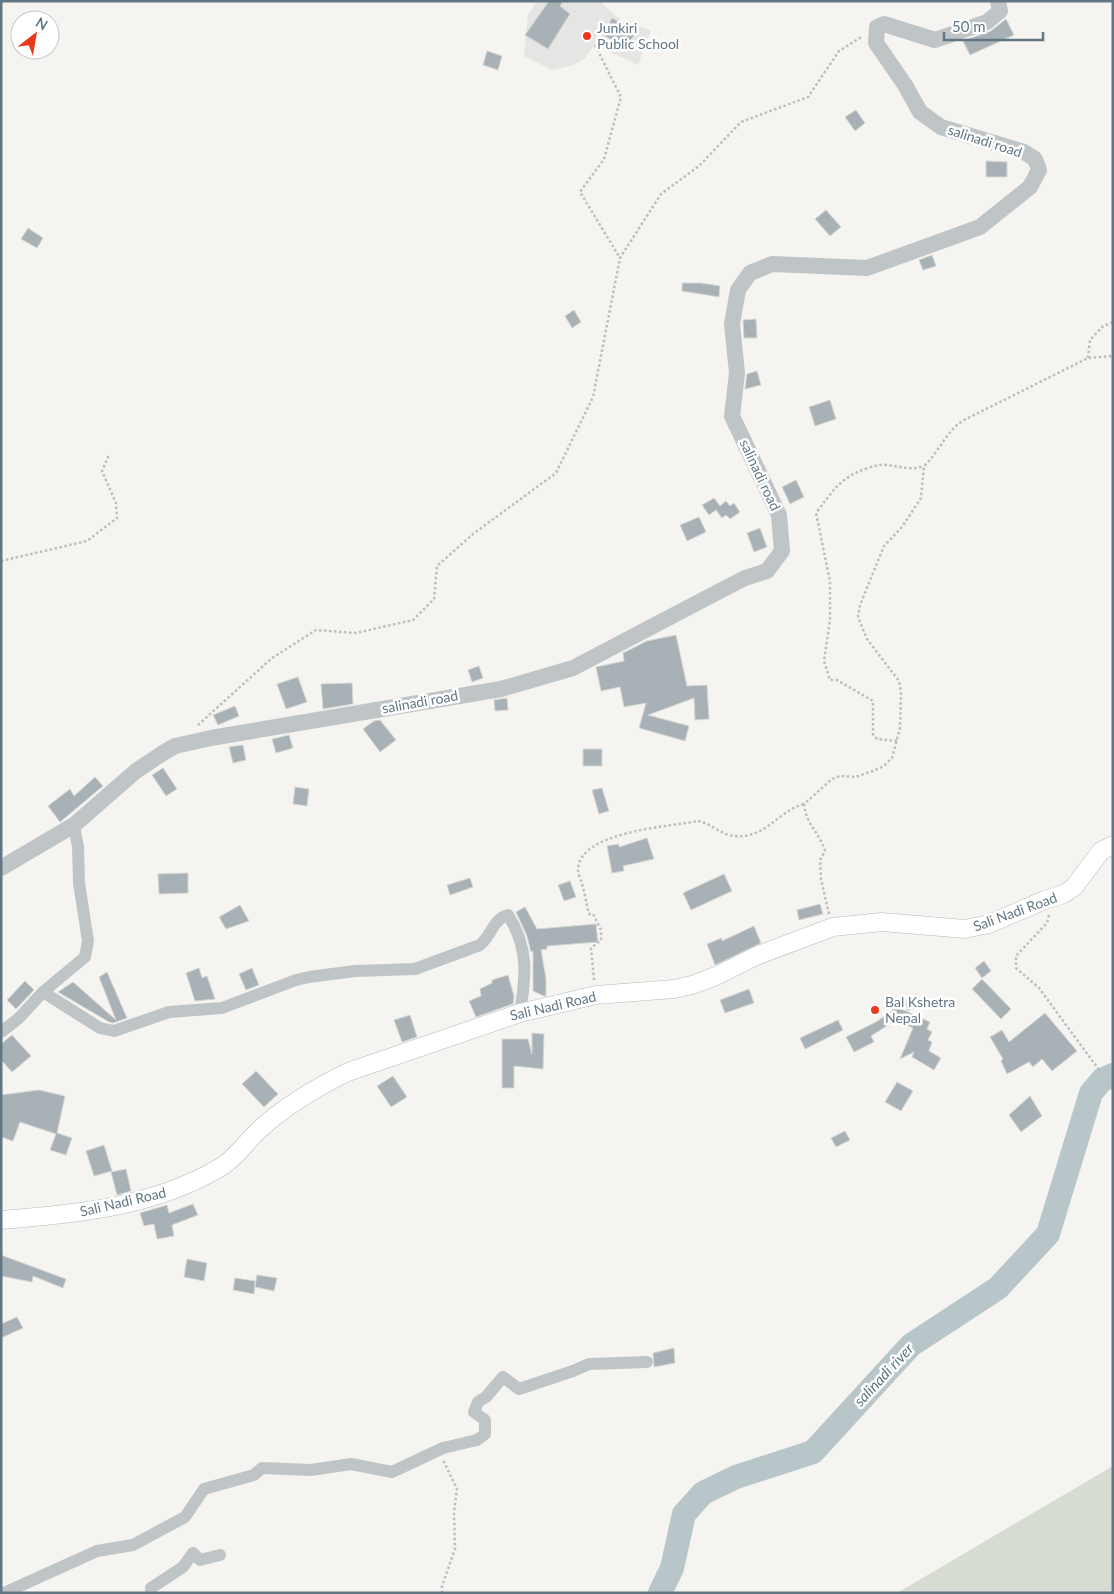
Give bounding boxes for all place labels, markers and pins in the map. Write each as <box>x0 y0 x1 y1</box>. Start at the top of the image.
place label: Junkiri Public School <box>597 19 679 52</box>
marker: Junkiri Public School <box>581 30 593 42</box>
place label: Bal Kshetra Nepal <box>885 993 955 1026</box>
marker: Bal Kshetra Nepal <box>869 1004 881 1016</box>

